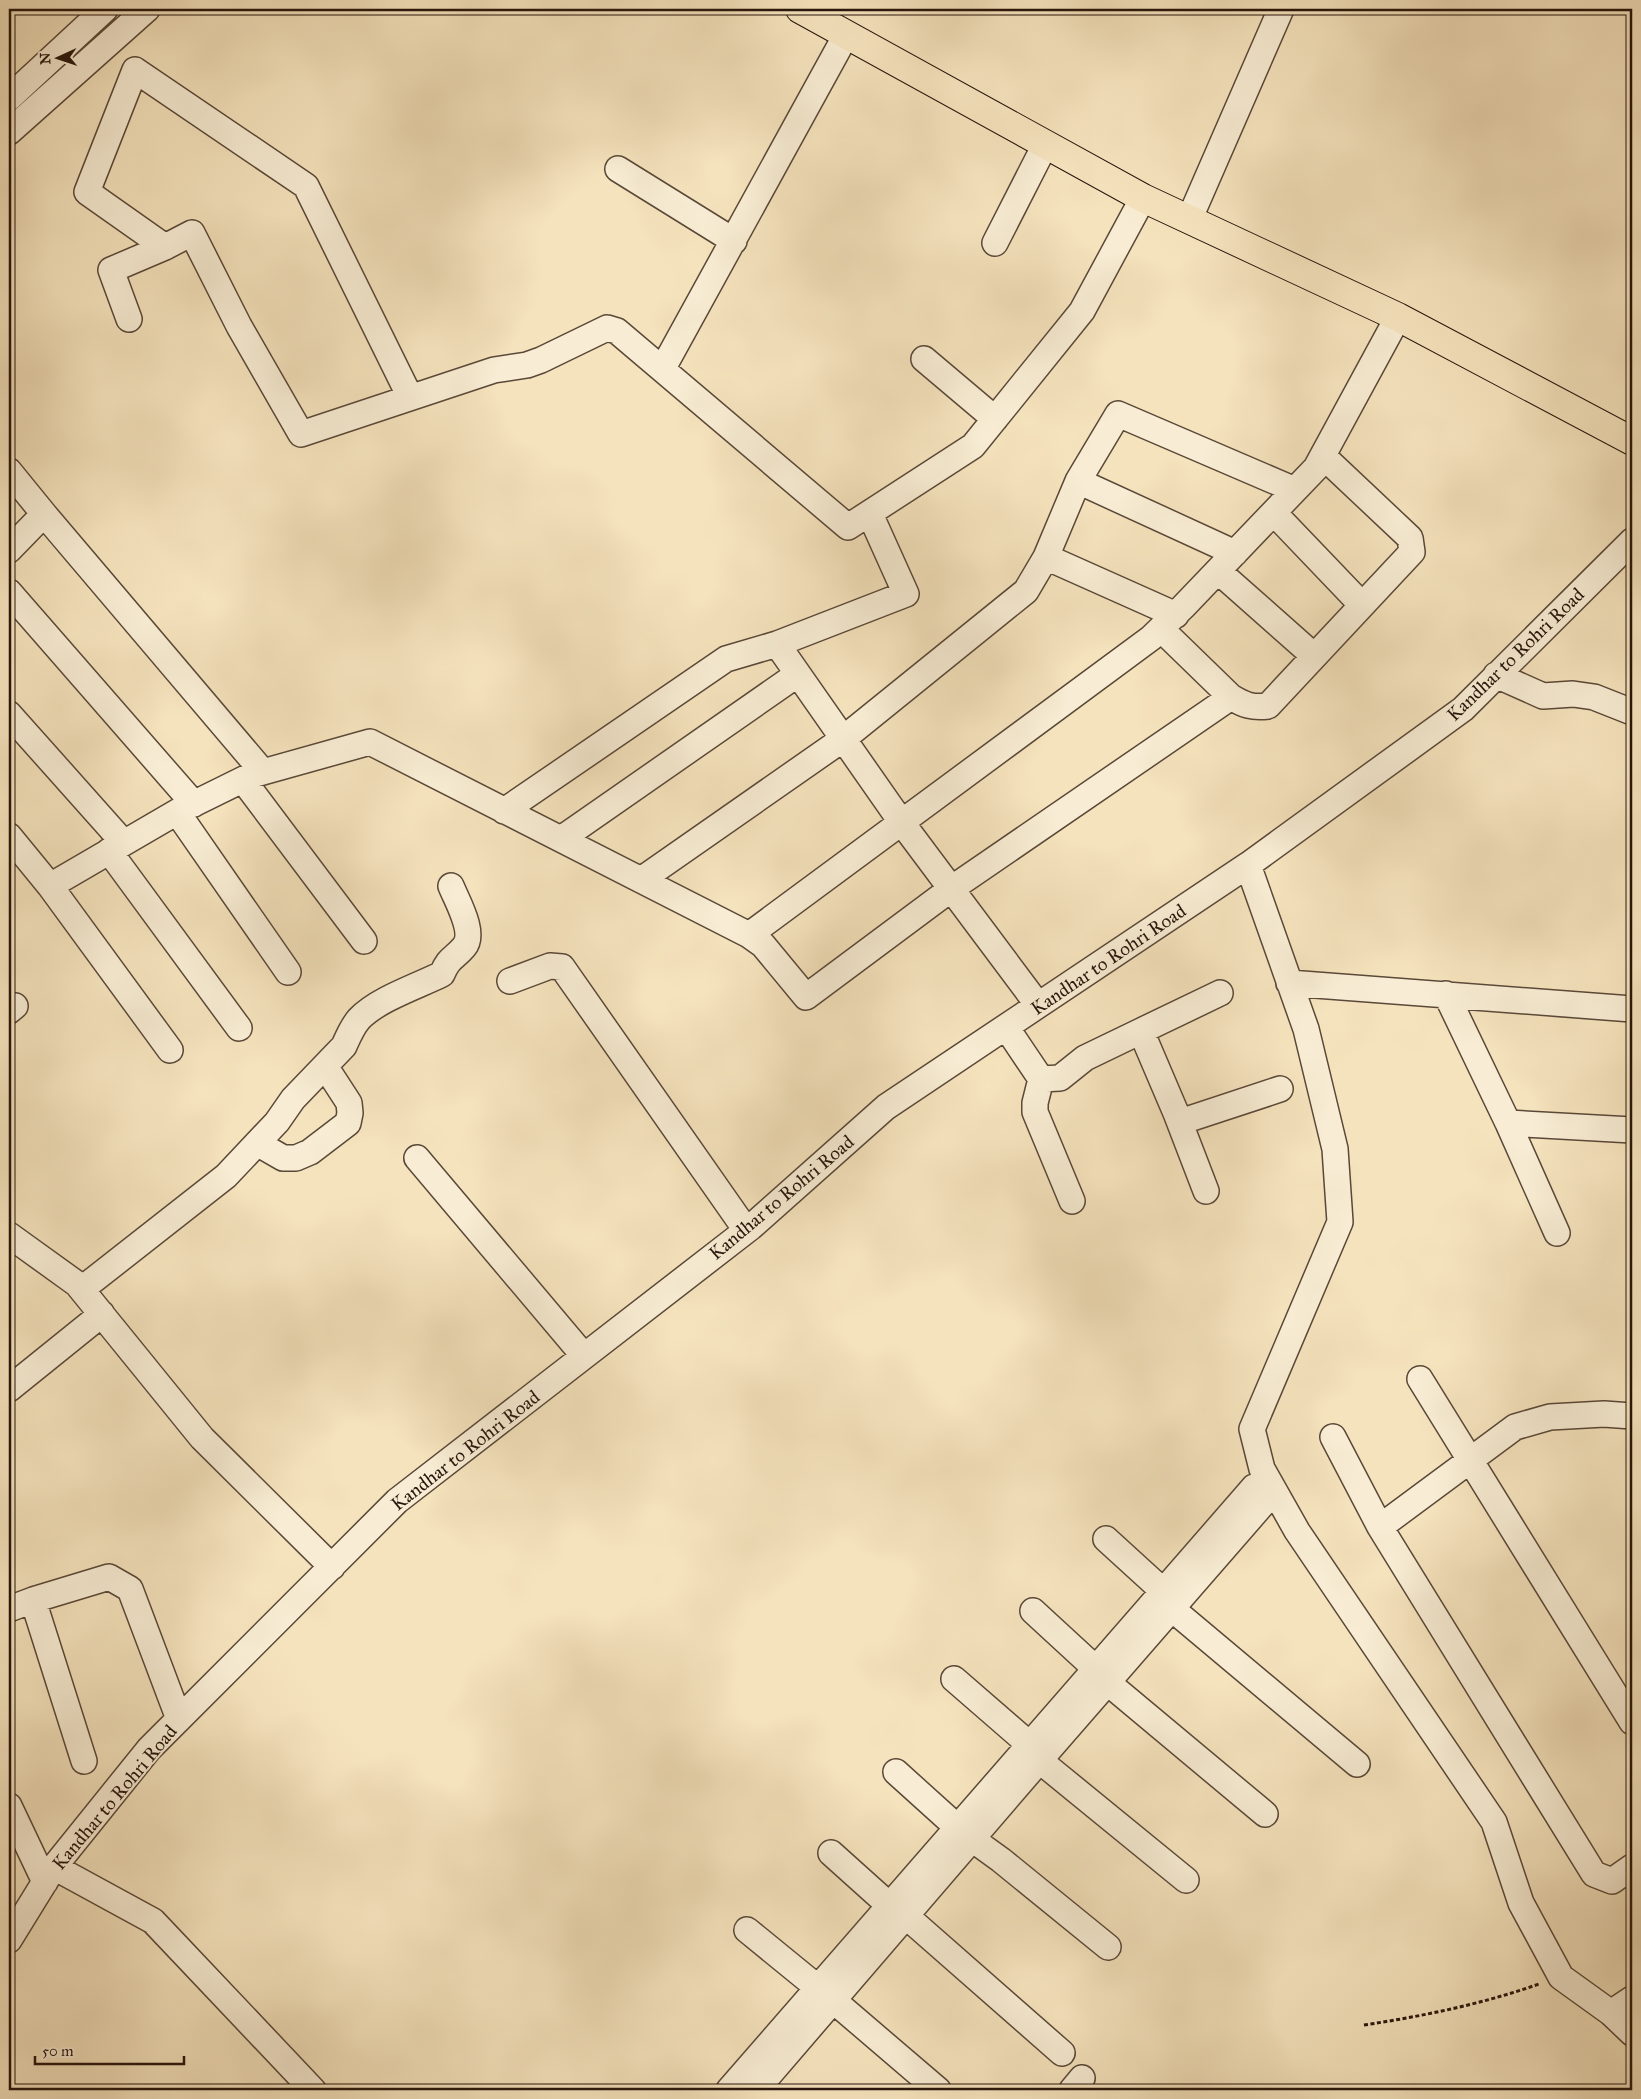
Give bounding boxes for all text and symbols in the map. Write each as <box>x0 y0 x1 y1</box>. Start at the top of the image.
north arrow <box>32 32 82 82</box>
text: N <box>37 52 54 65</box>
street label: Kandhar to Rohri Road <box>1442 583 1589 726</box>
street label: Kandhar to Rohri Road <box>1026 899 1191 1020</box>
street label: Kandhar to Rohri Road <box>704 1130 859 1265</box>
street label: Kandhar to Rohri Road <box>387 1385 544 1515</box>
street label: Kandhar to Rohri Road <box>47 1720 182 1874</box>
scale bar <box>35 2034 184 2066</box>
text: 50 m <box>42 2042 74 2060</box>

